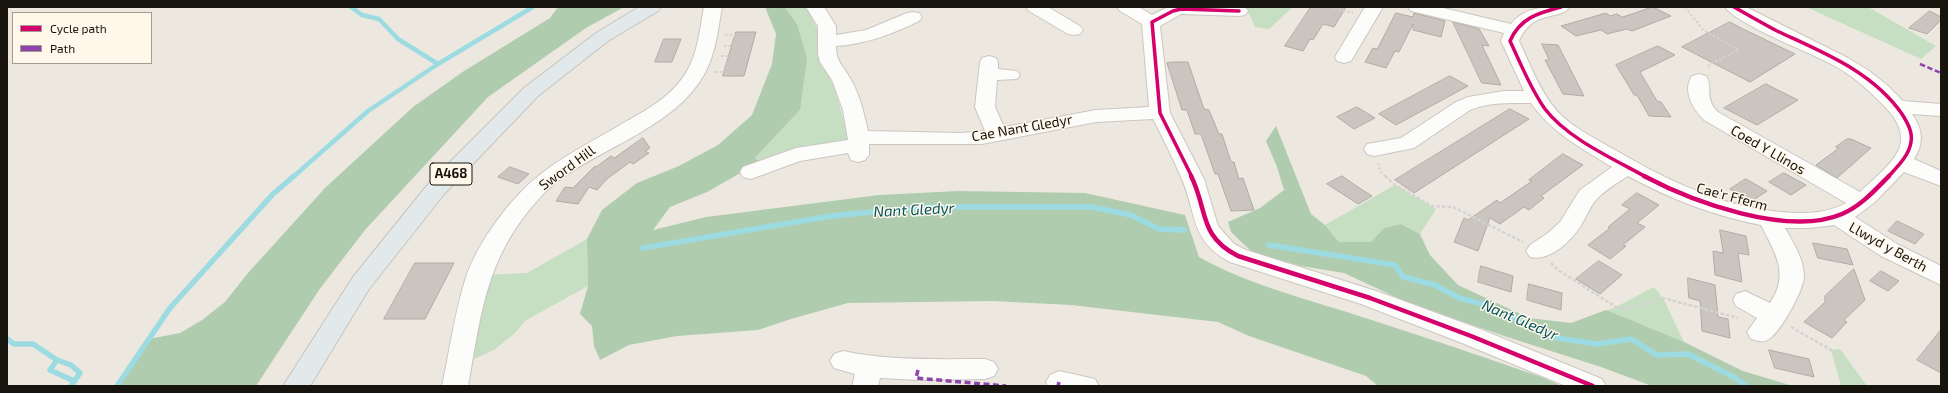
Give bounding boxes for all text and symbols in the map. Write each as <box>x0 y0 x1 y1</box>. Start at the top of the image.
legend <box>12 12 152 64</box>
text: Cycle path <box>50 21 107 35</box>
text: Path <box>50 41 75 55</box>
street label: Cae Nant Gledyr <box>970 111 1074 145</box>
street label: Coed Y Llinos <box>1728 122 1808 178</box>
street label: Sword Hill <box>536 142 598 194</box>
road number: A468 <box>430 163 472 185</box>
street label: Cae'r Fferm <box>1695 179 1769 215</box>
water label: Nant Gledyr <box>873 199 955 221</box>
street label: Llwyd y Berth <box>1846 219 1930 275</box>
water label: Nant Gledyr <box>1479 296 1561 344</box>

